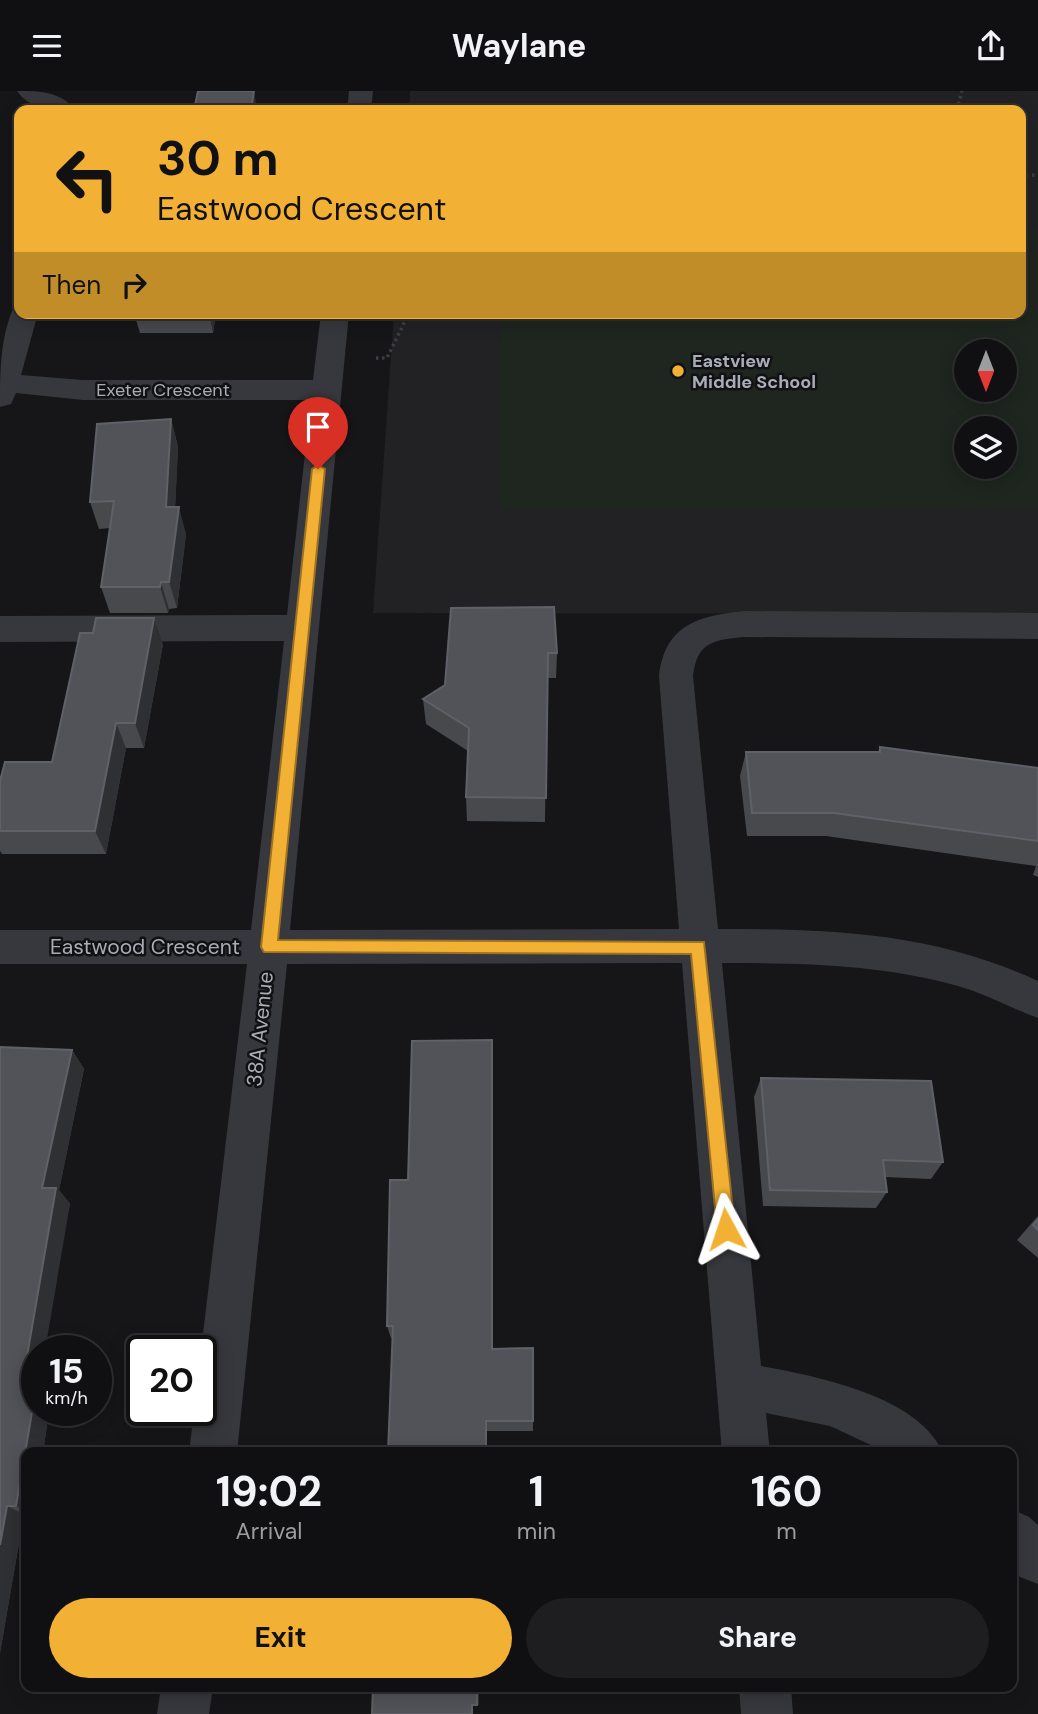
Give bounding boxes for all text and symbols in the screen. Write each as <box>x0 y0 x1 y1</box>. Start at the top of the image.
text: Waylane <box>452 25 586 67</box>
icon: menu <box>28 27 66 65</box>
icon: share <box>972 27 1010 65</box>
text: 30 m <box>157 126 279 190</box>
icon: left <box>42 133 133 224</box>
text: Eastwood Crescent <box>157 188 447 230</box>
icon: right <box>115 266 153 304</box>
text: Then <box>42 268 101 302</box>
north arrow <box>954 339 1017 403</box>
map controls <box>954 339 1017 479</box>
place label: Eastview Middle School <box>692 349 816 394</box>
marker: Eastview Middle School <box>670 363 686 379</box>
street label: Exeter Crescent <box>96 378 230 402</box>
pin <box>288 397 348 469</box>
icon: arrive <box>299 408 337 446</box>
button: layers <box>954 416 1017 479</box>
street label: Eastwood Crescent <box>50 933 240 961</box>
street label: 38A Avenue <box>240 970 280 1088</box>
position arrow <box>689 1192 763 1266</box>
speed limit sign: 20 <box>126 1335 217 1426</box>
text: 15 <box>49 1348 84 1394</box>
text: km/h <box>45 1386 88 1410</box>
text: 19:02 <box>216 1464 322 1519</box>
text: 1 <box>529 1464 544 1519</box>
text: 160 <box>751 1464 822 1519</box>
text: Arrival <box>235 1516 302 1546</box>
text: min <box>517 1516 556 1546</box>
text: m <box>776 1516 797 1546</box>
button: Exit <box>49 1598 512 1678</box>
button: Share <box>526 1598 989 1678</box>

